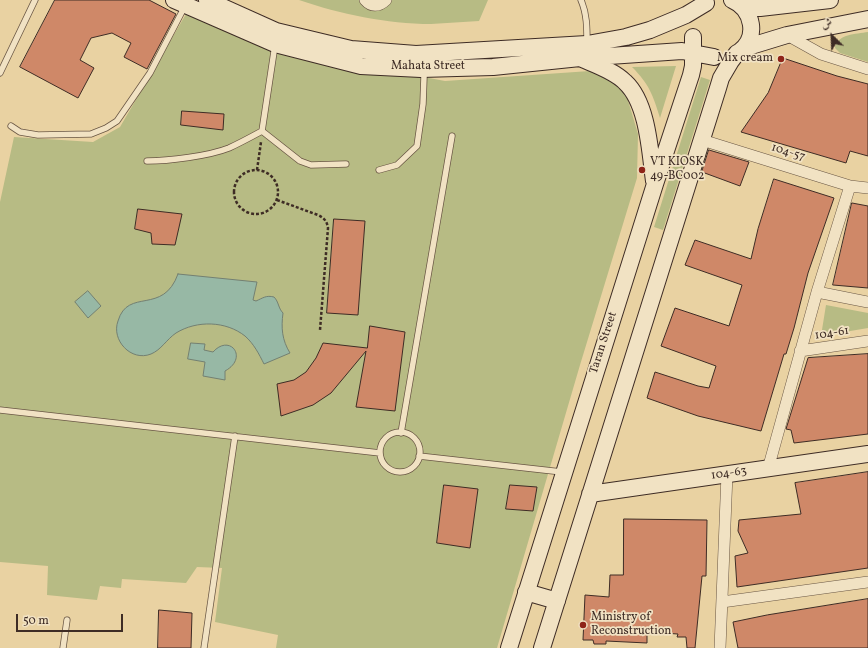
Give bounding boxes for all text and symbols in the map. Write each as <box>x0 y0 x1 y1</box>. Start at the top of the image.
north arrow <box>812 16 852 56</box>
text: ش <box>819 16 835 34</box>
place label: Mix cream <box>717 52 773 66</box>
marker: Mix cream <box>776 54 786 64</box>
street label: Mahata Street <box>391 60 465 74</box>
street label: 104-57 <box>769 141 807 165</box>
place label: VT KIOSK 49-BC002 <box>650 156 704 184</box>
marker: VT KIOSK 49-BC002 <box>637 165 647 175</box>
street label: Taran Street <box>587 310 621 376</box>
street label: 104-61 <box>814 324 850 344</box>
street label: 104-63 <box>710 464 748 484</box>
scale bar <box>18 606 125 632</box>
place label: Ministry of Reconstruction <box>591 611 671 639</box>
text: 50 m <box>23 613 49 629</box>
marker: Ministry of Reconstruction <box>578 620 588 630</box>

